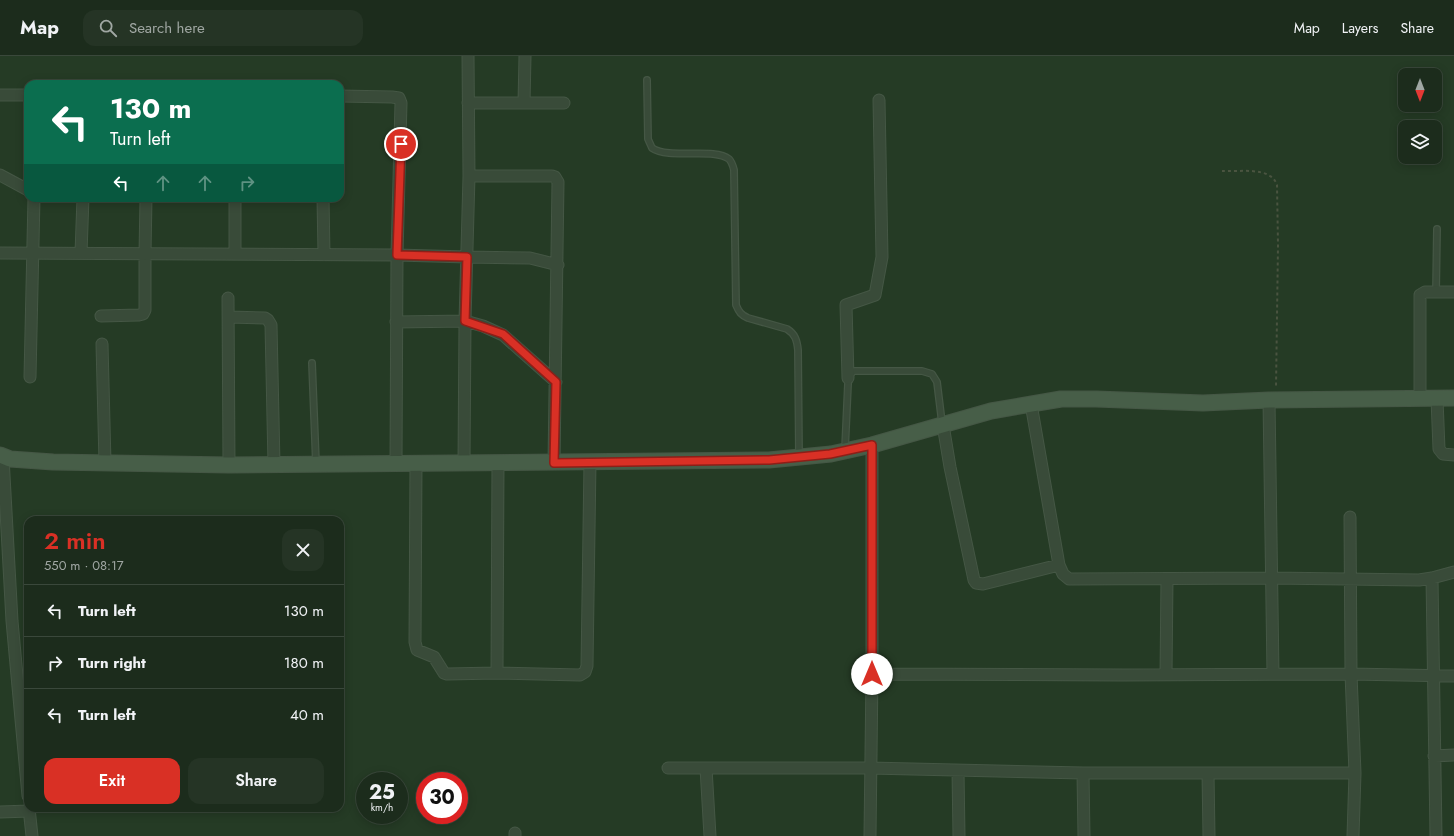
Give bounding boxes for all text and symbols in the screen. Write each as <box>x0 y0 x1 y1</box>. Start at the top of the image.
search box <box>83 10 363 46</box>
text: Map <box>20 14 59 41</box>
icon: search <box>97 17 119 39</box>
text: Search here <box>129 17 205 39</box>
text: Map <box>1294 18 1320 38</box>
text: Layers <box>1342 18 1378 38</box>
text: Share <box>1400 18 1434 38</box>
north arrow <box>1398 68 1442 112</box>
map controls <box>1398 68 1442 164</box>
text: 130 m <box>110 88 192 129</box>
icon: left <box>44 96 96 148</box>
button: layers <box>1398 120 1442 164</box>
text: Turn left <box>110 126 170 152</box>
pin <box>384 127 418 161</box>
icon: arrive <box>390 133 412 155</box>
icon: left <box>110 172 132 194</box>
icon: ahead <box>152 172 174 194</box>
icon: ahead <box>194 172 216 194</box>
icon: right <box>236 172 258 194</box>
text: 2 min <box>44 523 106 558</box>
button: close <box>282 529 324 571</box>
text: 550 m · 08:17 <box>44 556 124 575</box>
icon: left <box>44 600 66 622</box>
text: Turn left <box>78 600 136 622</box>
text: 130 m <box>284 600 324 622</box>
icon: right <box>44 652 66 674</box>
text: Turn right <box>78 652 146 674</box>
text: 180 m <box>284 652 324 674</box>
position arrow <box>851 653 893 695</box>
icon: left <box>44 704 66 726</box>
text: Turn left <box>78 704 136 726</box>
text: 40 m <box>290 704 324 726</box>
button: Exit <box>44 758 180 804</box>
button: Share <box>188 758 324 804</box>
speed limit sign: 30 <box>416 772 468 824</box>
text: 25 <box>369 778 395 807</box>
text: km/h <box>371 800 393 815</box>

